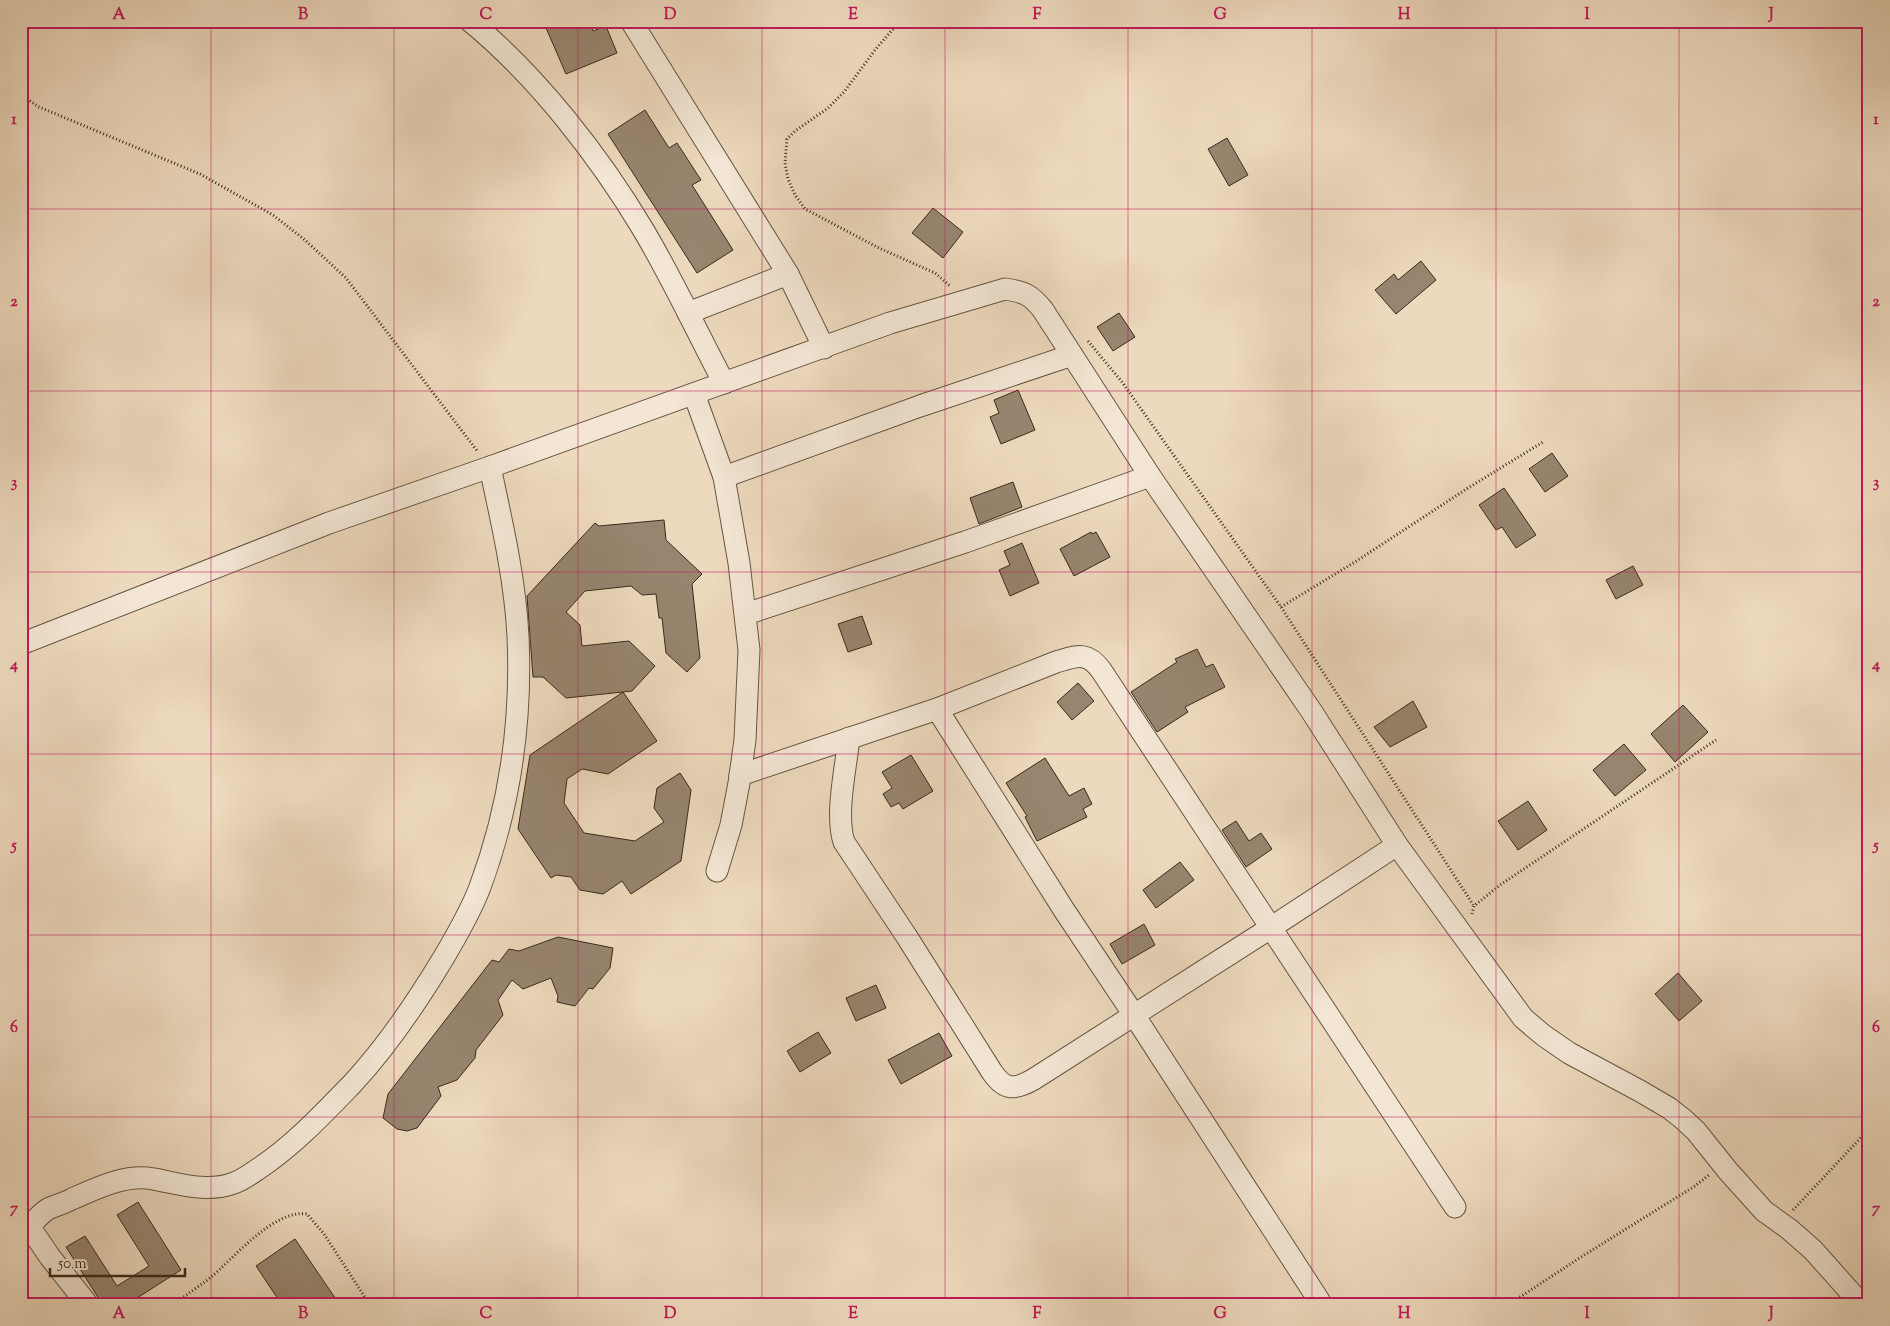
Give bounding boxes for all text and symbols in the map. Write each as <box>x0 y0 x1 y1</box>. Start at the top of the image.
text: A <box>113 4 126 27</box>
text: B <box>298 4 308 27</box>
text: C <box>480 4 493 27</box>
text: D <box>664 4 677 27</box>
text: E <box>848 4 858 27</box>
text: F <box>1033 4 1042 27</box>
text: G <box>1213 4 1227 27</box>
text: H <box>1398 4 1411 27</box>
text: I <box>1584 4 1590 27</box>
text: J <box>1767 4 1774 27</box>
text: 1 <box>11 109 17 132</box>
text: 1 <box>1873 109 1879 132</box>
text: 2 <box>10 291 18 314</box>
text: 2 <box>1872 291 1880 314</box>
text: 3 <box>11 472 18 495</box>
text: 3 <box>1873 472 1880 495</box>
text: 4 <box>9 654 18 677</box>
text: 4 <box>1871 654 1880 677</box>
text: 5 <box>9 835 17 858</box>
text: 5 <box>1871 835 1879 858</box>
text: 6 <box>10 1017 18 1040</box>
text: 6 <box>1872 1017 1880 1040</box>
text: 7 <box>10 1198 19 1221</box>
text: 7 <box>1872 1198 1881 1221</box>
scale bar <box>50 1246 185 1278</box>
text: 50 m <box>57 1254 87 1275</box>
text: A <box>113 1303 126 1326</box>
text: B <box>298 1303 308 1326</box>
text: C <box>480 1303 493 1326</box>
text: D <box>664 1303 677 1326</box>
text: E <box>848 1303 858 1326</box>
text: F <box>1033 1303 1042 1326</box>
text: G <box>1213 1303 1227 1326</box>
text: H <box>1398 1303 1411 1326</box>
text: I <box>1584 1303 1590 1326</box>
text: J <box>1767 1303 1774 1326</box>

